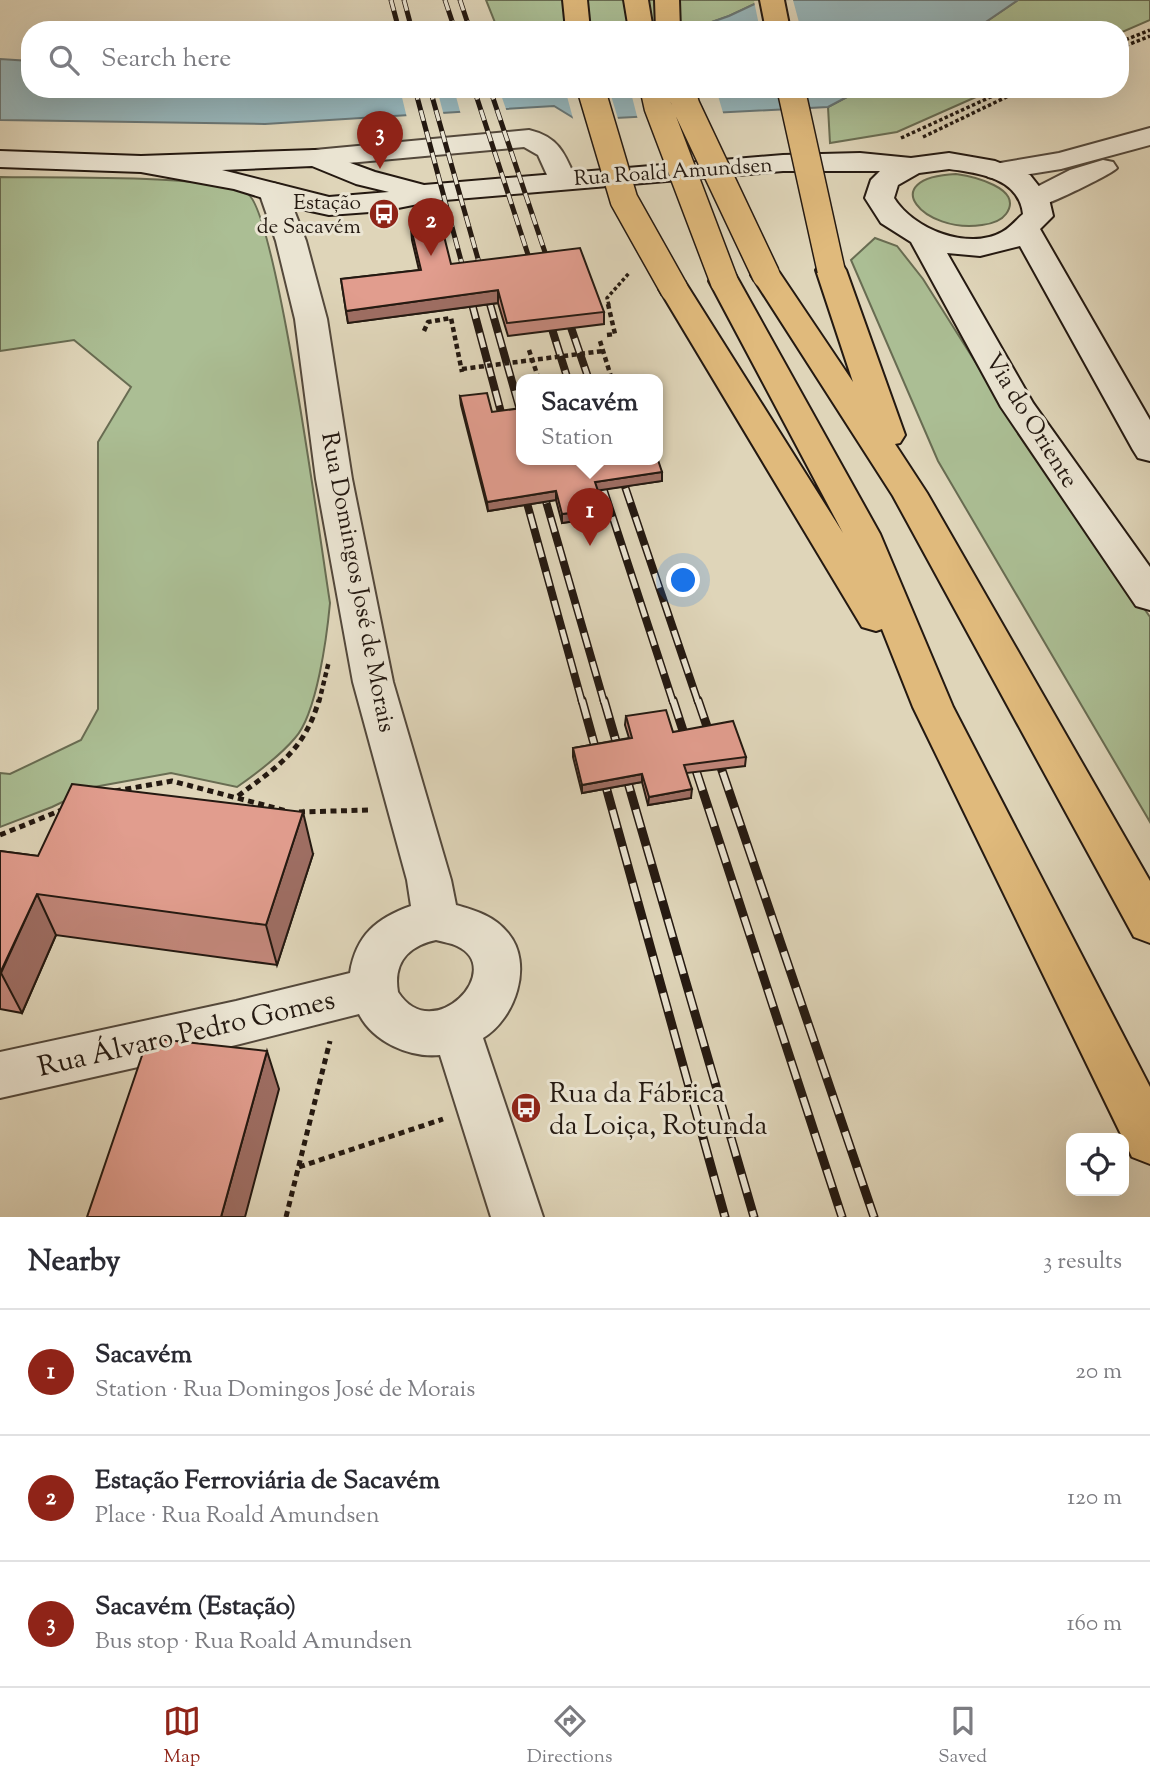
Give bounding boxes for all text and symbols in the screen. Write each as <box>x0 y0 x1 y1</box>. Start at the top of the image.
search box <box>21 21 1129 98</box>
icon: search <box>45 41 83 79</box>
text: Search here <box>101 41 231 78</box>
pin: 3 <box>357 111 403 169</box>
street label: Rua Roald Amundsen <box>573 151 774 195</box>
place label: Estação de Sacavém <box>257 189 361 243</box>
bus stop icon: Estação de Sacavém <box>367 197 401 231</box>
pin: 2 <box>408 198 454 256</box>
street label: Via do Oriente <box>975 347 1085 495</box>
popup <box>516 374 663 465</box>
text: Sacavém <box>541 385 638 422</box>
text: Station <box>541 422 613 455</box>
street label: Rua Domingos José de Morais <box>311 429 403 735</box>
pin: 1 <box>567 488 613 546</box>
your location <box>666 563 700 597</box>
street label: Rua Álvaro Pedro Gomes <box>34 981 339 1089</box>
place label: Rua da Fábrica da Loiça, Rotunda <box>549 1075 767 1147</box>
bus stop icon: Rua da Fábrica da Loiça, Rotunda <box>509 1091 543 1125</box>
map controls <box>1066 1133 1129 1196</box>
button: locate <box>1066 1133 1129 1196</box>
text: Nearby <box>28 1241 120 1284</box>
text: 3 results <box>1043 1246 1122 1279</box>
text: Sacavém <box>95 1337 192 1374</box>
text: 1 <box>47 1356 55 1389</box>
text: 20 m <box>1075 1356 1122 1389</box>
text: Station · Rua Domingos José de Morais <box>95 1374 475 1407</box>
text: Estação Ferroviária de Sacavém <box>95 1463 440 1500</box>
text: 2 <box>46 1482 56 1515</box>
text: 120 m <box>1067 1482 1122 1515</box>
text: Place · Rua Roald Amundsen <box>95 1500 380 1533</box>
text: Sacavém (Estação) <box>95 1589 296 1626</box>
text: 3 <box>46 1608 56 1641</box>
text: 160 m <box>1067 1608 1122 1641</box>
text: Bus stop · Rua Roald Amundsen <box>95 1626 412 1659</box>
tab: Map <box>163 1702 201 1771</box>
tab: Directions <box>527 1702 612 1771</box>
tab: Saved <box>938 1702 987 1771</box>

